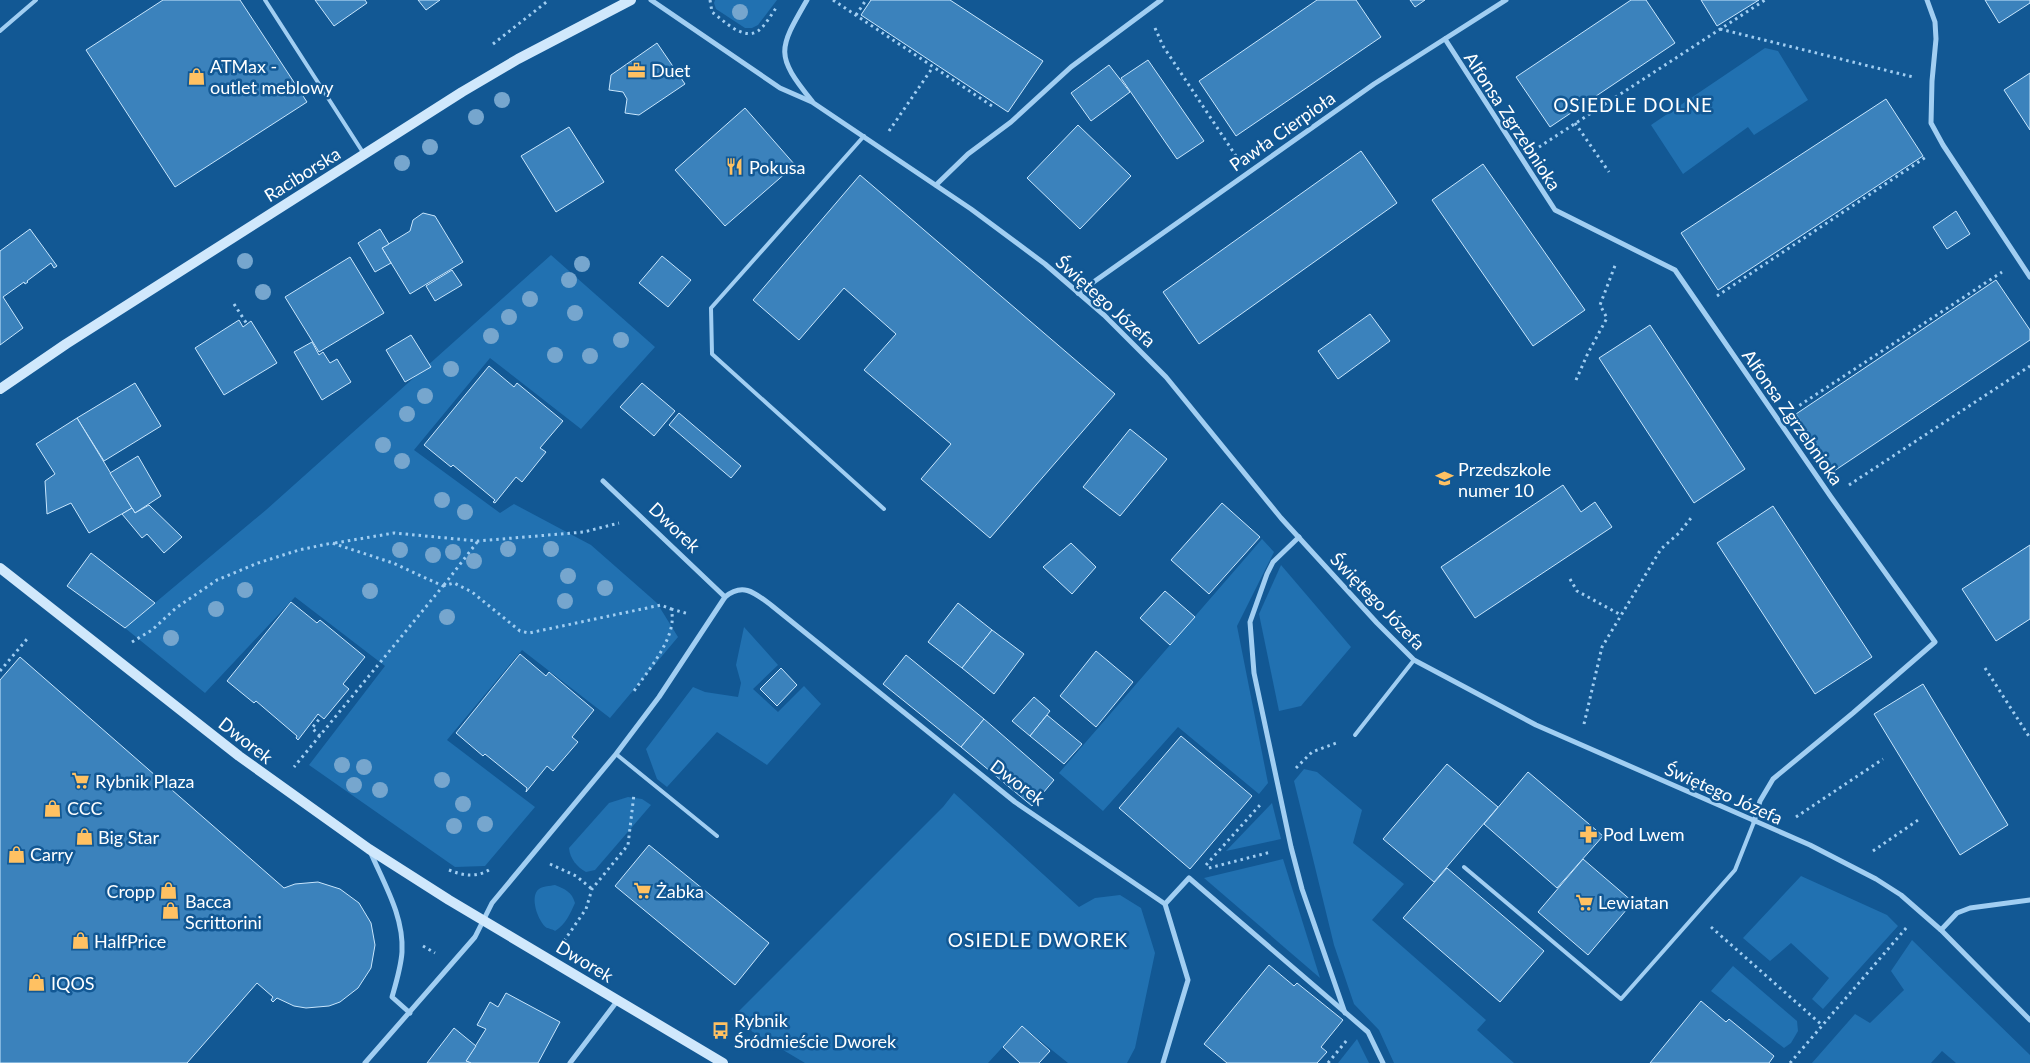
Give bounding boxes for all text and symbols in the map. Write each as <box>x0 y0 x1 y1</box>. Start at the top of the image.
street label: Alfonsa Zgrzebnioka <box>1460 48 1566 194</box>
place label: ATMax - outlet meblowy <box>210 55 334 98</box>
place label: Duet <box>651 59 691 81</box>
office icon: Duet <box>627 60 647 80</box>
shop icon: ATMax - outlet meblowy <box>186 66 206 86</box>
street label: Pawła Cierpioła <box>1225 86 1339 176</box>
district label: OSIEDLE DOLNE <box>1553 93 1713 116</box>
street label: Raciborska <box>260 142 344 206</box>
place label: Pokusa <box>749 156 805 178</box>
restaurant icon: Pokusa <box>725 157 745 177</box>
street label: Świętego Józefa <box>1052 250 1160 352</box>
street label: Alfonsa Zgrzebnioka <box>1738 345 1848 489</box>
place label: Przedszkole numer 10 <box>1458 458 1551 501</box>
school or university icon: Przedszkole numer 10 <box>1434 469 1454 489</box>
street label: Dworek <box>645 497 706 557</box>
street label: Świętego Józefa <box>1326 548 1430 654</box>
street label: Dworek <box>215 712 278 769</box>
street label: Dworek <box>986 754 1050 810</box>
street label: Świętego Józefa <box>1662 757 1786 829</box>
place label: Rybnik Plaza <box>95 770 194 792</box>
supermarket icon: Rybnik Plaza <box>71 771 91 791</box>
place label: CCC <box>67 797 103 819</box>
shop icon: CCC <box>43 798 63 818</box>
place label: Pod Lwem <box>1603 823 1685 845</box>
pharmacy icon: Pod Lwem <box>1579 824 1599 844</box>
place label: Big Star <box>98 826 159 848</box>
shop icon: Big Star <box>74 827 94 847</box>
place label: Carry <box>30 843 74 865</box>
shop icon: Carry <box>6 844 26 864</box>
place label: Cropp <box>106 880 155 902</box>
place label: Żabka <box>656 880 704 902</box>
shop icon: Cropp <box>159 881 179 901</box>
supermarket icon: Żabka <box>632 881 652 901</box>
place label: Bacca Scrittorini <box>185 890 262 933</box>
place label: Lewiatan <box>1598 891 1669 913</box>
supermarket icon: Lewiatan <box>1574 892 1594 912</box>
shop icon: Bacca Scrittorini <box>161 901 181 921</box>
district label: OSIEDLE DWOREK <box>948 928 1128 951</box>
place label: HalfPrice <box>94 930 166 952</box>
shop icon: HalfPrice <box>70 931 90 951</box>
street label: Dworek <box>552 935 618 987</box>
place label: IQOS <box>51 972 95 994</box>
shop icon: IQOS <box>27 973 47 993</box>
place label: Rybnik Śródmieście Dworek <box>734 1009 897 1052</box>
bus stop icon: Rybnik Śródmieście Dworek <box>710 1020 730 1040</box>

